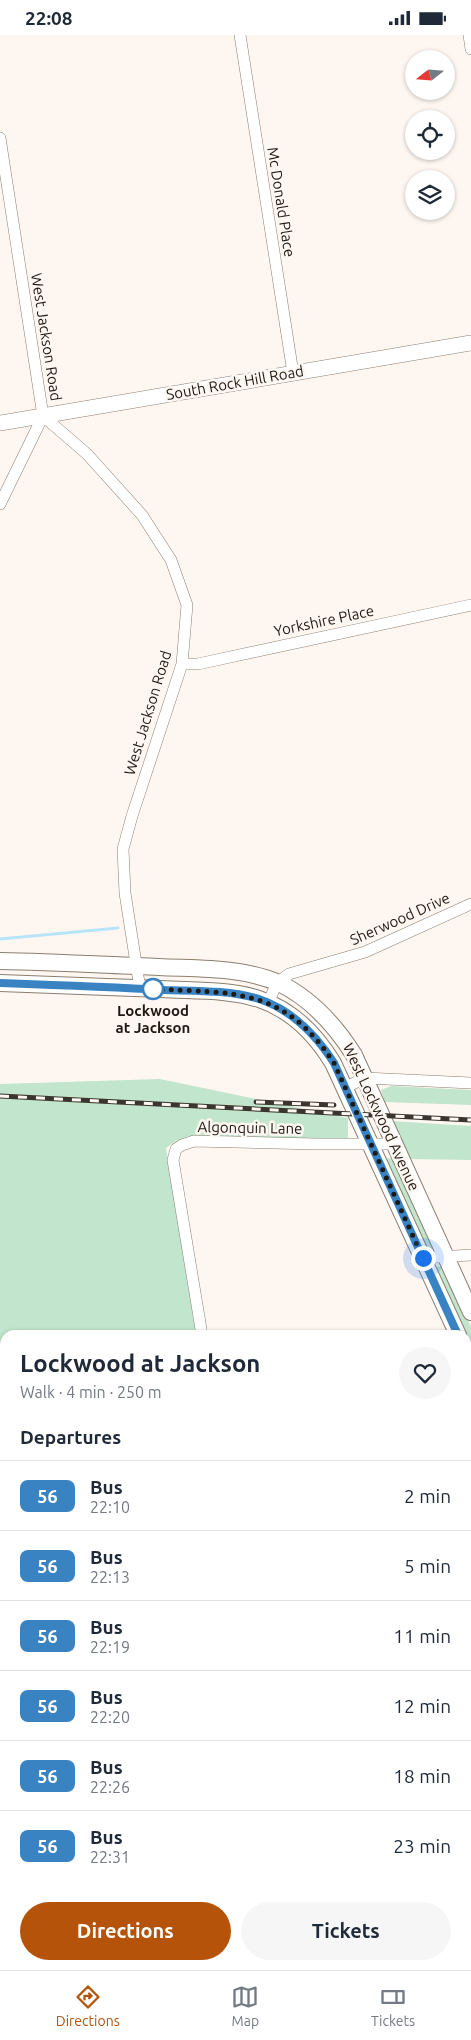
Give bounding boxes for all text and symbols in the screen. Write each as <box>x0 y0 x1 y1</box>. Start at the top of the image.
text: 22:08 <box>25 7 73 29</box>
north arrow <box>405 50 455 100</box>
map controls <box>405 50 455 220</box>
button: locate <box>405 110 455 160</box>
street label: Mc Donald Place <box>264 146 299 258</box>
button: layers <box>405 170 455 220</box>
street label: West Jackson Road <box>28 272 65 402</box>
street label: South Rock Hill Road <box>165 362 305 403</box>
street label: Yorkshire Place <box>272 602 376 639</box>
street label: West Jackson Road <box>120 649 175 777</box>
street label: Sherwood Drive <box>347 889 452 948</box>
marker: Lockwood at Jackson <box>142 978 164 1000</box>
place label: Lockwood at Jackson <box>116 1002 190 1036</box>
street label: West Lockwood Avenue <box>340 1040 423 1193</box>
street label: Algonquin Lane <box>197 1118 303 1137</box>
your location <box>411 1246 436 1271</box>
button: heart <box>399 1347 451 1399</box>
text: Lockwood at Jackson <box>20 1350 260 1377</box>
text: Walk · 4 min · 250 m <box>20 1383 162 1401</box>
text: Departures <box>20 1426 121 1448</box>
text: Bus <box>90 1476 123 1498</box>
text: 2 min <box>404 1485 451 1507</box>
text: 56 <box>37 1486 58 1506</box>
text: 22:10 <box>90 1498 130 1516</box>
text: Bus <box>90 1546 123 1568</box>
text: 5 min <box>404 1555 451 1577</box>
text: 56 <box>37 1556 58 1576</box>
text: 22:13 <box>90 1568 130 1586</box>
text: Bus <box>90 1616 123 1638</box>
text: 11 min <box>393 1625 451 1647</box>
text: 56 <box>37 1626 58 1646</box>
text: 22:19 <box>90 1638 130 1656</box>
text: Bus <box>90 1686 123 1708</box>
text: 12 min <box>393 1695 451 1717</box>
text: 56 <box>37 1696 58 1716</box>
text: 22:20 <box>90 1708 130 1726</box>
text: Bus <box>90 1756 123 1778</box>
text: 18 min <box>393 1765 451 1787</box>
text: 56 <box>37 1766 58 1786</box>
text: 22:26 <box>90 1778 130 1796</box>
text: Bus <box>90 1826 123 1848</box>
text: 23 min <box>393 1835 451 1857</box>
text: 56 <box>37 1836 58 1856</box>
text: 22:31 <box>90 1848 130 1866</box>
button: Directions <box>20 1902 231 1960</box>
button: Tickets <box>241 1902 451 1960</box>
tab: Directions <box>56 1983 120 2029</box>
tab: Map <box>231 1983 259 2029</box>
tab: Tickets <box>371 1983 415 2029</box>

